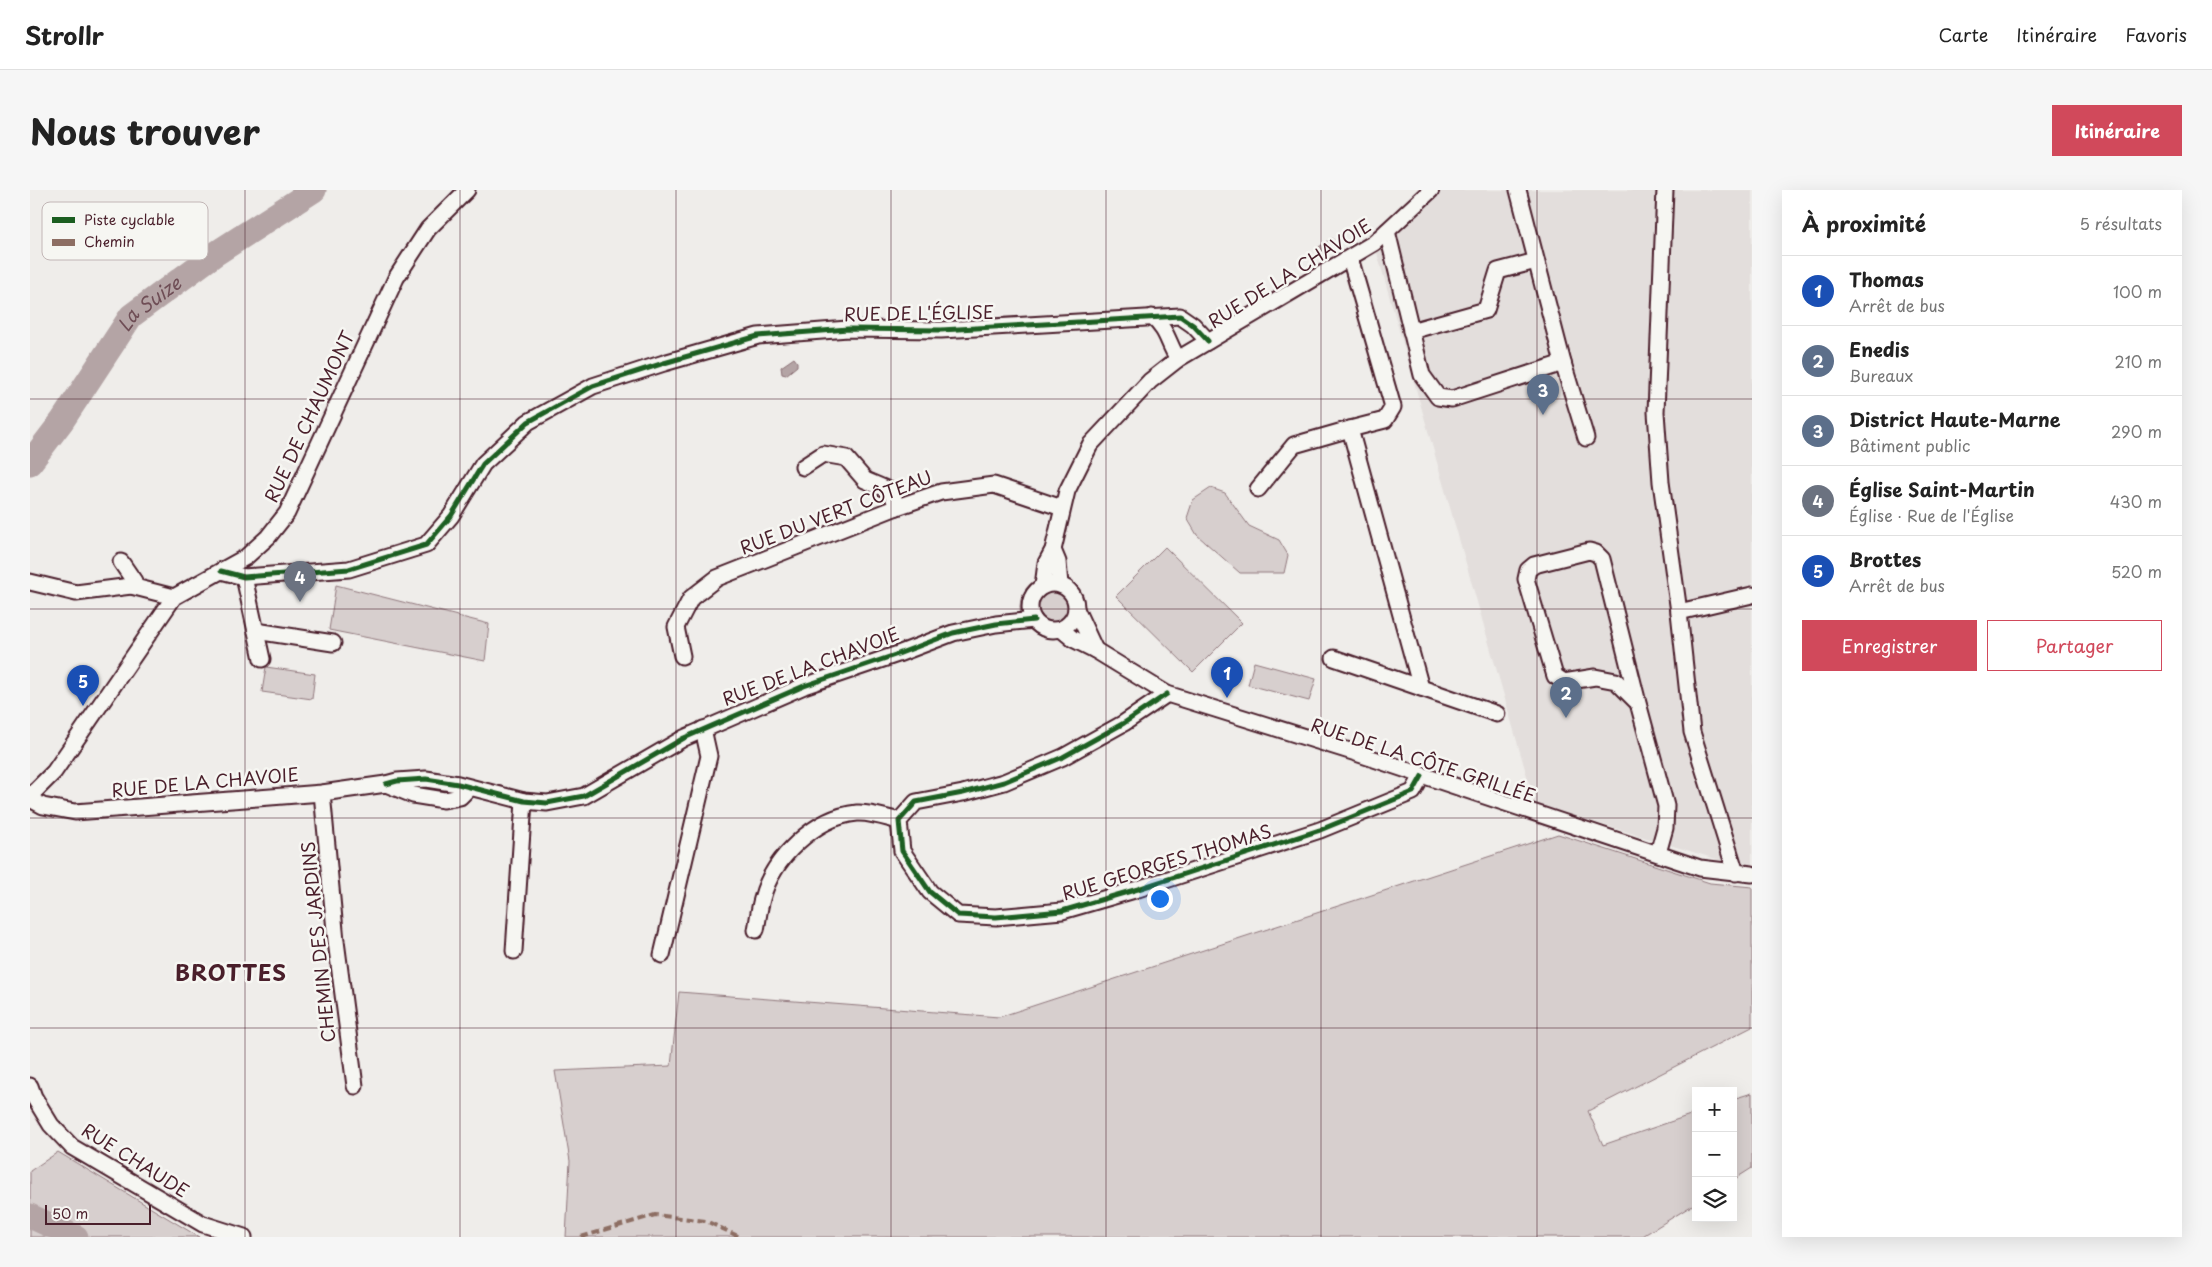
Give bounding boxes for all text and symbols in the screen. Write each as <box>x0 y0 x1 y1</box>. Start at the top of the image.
text: Strollr <box>25 17 104 53</box>
text: Carte <box>1938 21 1988 48</box>
text: Itinéraire <box>2016 21 2097 48</box>
text: Favoris <box>2125 21 2187 48</box>
text: Nous trouver <box>30 104 260 157</box>
button: Itinéraire <box>2052 105 2182 156</box>
legend <box>42 202 208 260</box>
text: À proximité <box>1802 207 1926 239</box>
text: Piste cyclable <box>84 209 175 230</box>
street label: RUE DE LA CHAVOIE <box>1202 211 1376 334</box>
text: 5 résultats <box>2079 211 2162 235</box>
text: Chemin <box>84 231 135 252</box>
text: Thomas <box>1849 265 1924 293</box>
water label: La Suize <box>110 268 187 337</box>
text: 1 <box>1814 279 1822 303</box>
text: 100 m <box>2113 279 2162 303</box>
text: Arrêt de bus <box>1849 293 1945 317</box>
street label: RUE DE L'ÉGLISE <box>844 298 994 327</box>
street label: RUE DE CHAUMONT <box>257 325 361 507</box>
text: Enedis <box>1849 335 1909 363</box>
text: 2 <box>1812 349 1824 373</box>
text: 210 m <box>2114 349 2162 373</box>
text: Bureaux <box>1849 363 1913 387</box>
pin: 3 <box>1527 374 1559 415</box>
text: District Haute-Marne <box>1849 405 2060 433</box>
text: 3 <box>1813 419 1823 443</box>
text: 290 m <box>2111 419 2162 443</box>
text: Bâtiment public <box>1849 433 1970 457</box>
street label: RUE DU VERT CÔTEAU <box>736 462 935 561</box>
text: Église Saint-Martin <box>1849 475 2035 503</box>
text: 4 <box>1813 489 1823 513</box>
text: 430 m <box>2110 489 2162 513</box>
text: Église · Rue de l'Église <box>1849 503 2014 527</box>
text: Brottes <box>1849 545 1921 573</box>
text: 5 <box>1813 559 1823 583</box>
text: 520 m <box>2111 559 2162 583</box>
pin: 4 <box>284 561 316 602</box>
text: Arrêt de bus <box>1849 573 1945 597</box>
street label: RUE DE LA CHAVOIE <box>718 619 903 712</box>
button: Enregistrer <box>1802 620 1977 671</box>
button: Partager <box>1987 620 2162 671</box>
pin: 1 <box>1211 657 1243 698</box>
pin: 5 <box>67 665 99 706</box>
pin: 2 <box>1550 677 1582 718</box>
street label: RUE DE LA CÔTE GRILLÉE <box>1308 710 1539 809</box>
street label: RUE DE LA CHAVOIE <box>110 760 300 803</box>
street label: RUE GEORGES THOMAS <box>1058 817 1275 906</box>
street label: CHEMIN DES JARDINS <box>294 840 341 1044</box>
your location <box>1147 886 1173 912</box>
district label: BROTTES <box>175 955 287 988</box>
map controls <box>1692 1087 1737 1222</box>
button: + <box>1692 1087 1737 1132</box>
street label: RUE CHAUDE <box>77 1116 195 1204</box>
button: − <box>1692 1132 1737 1177</box>
button: layers <box>1692 1177 1737 1222</box>
scale bar <box>45 1202 151 1225</box>
text: 50 m <box>52 1203 88 1224</box>

